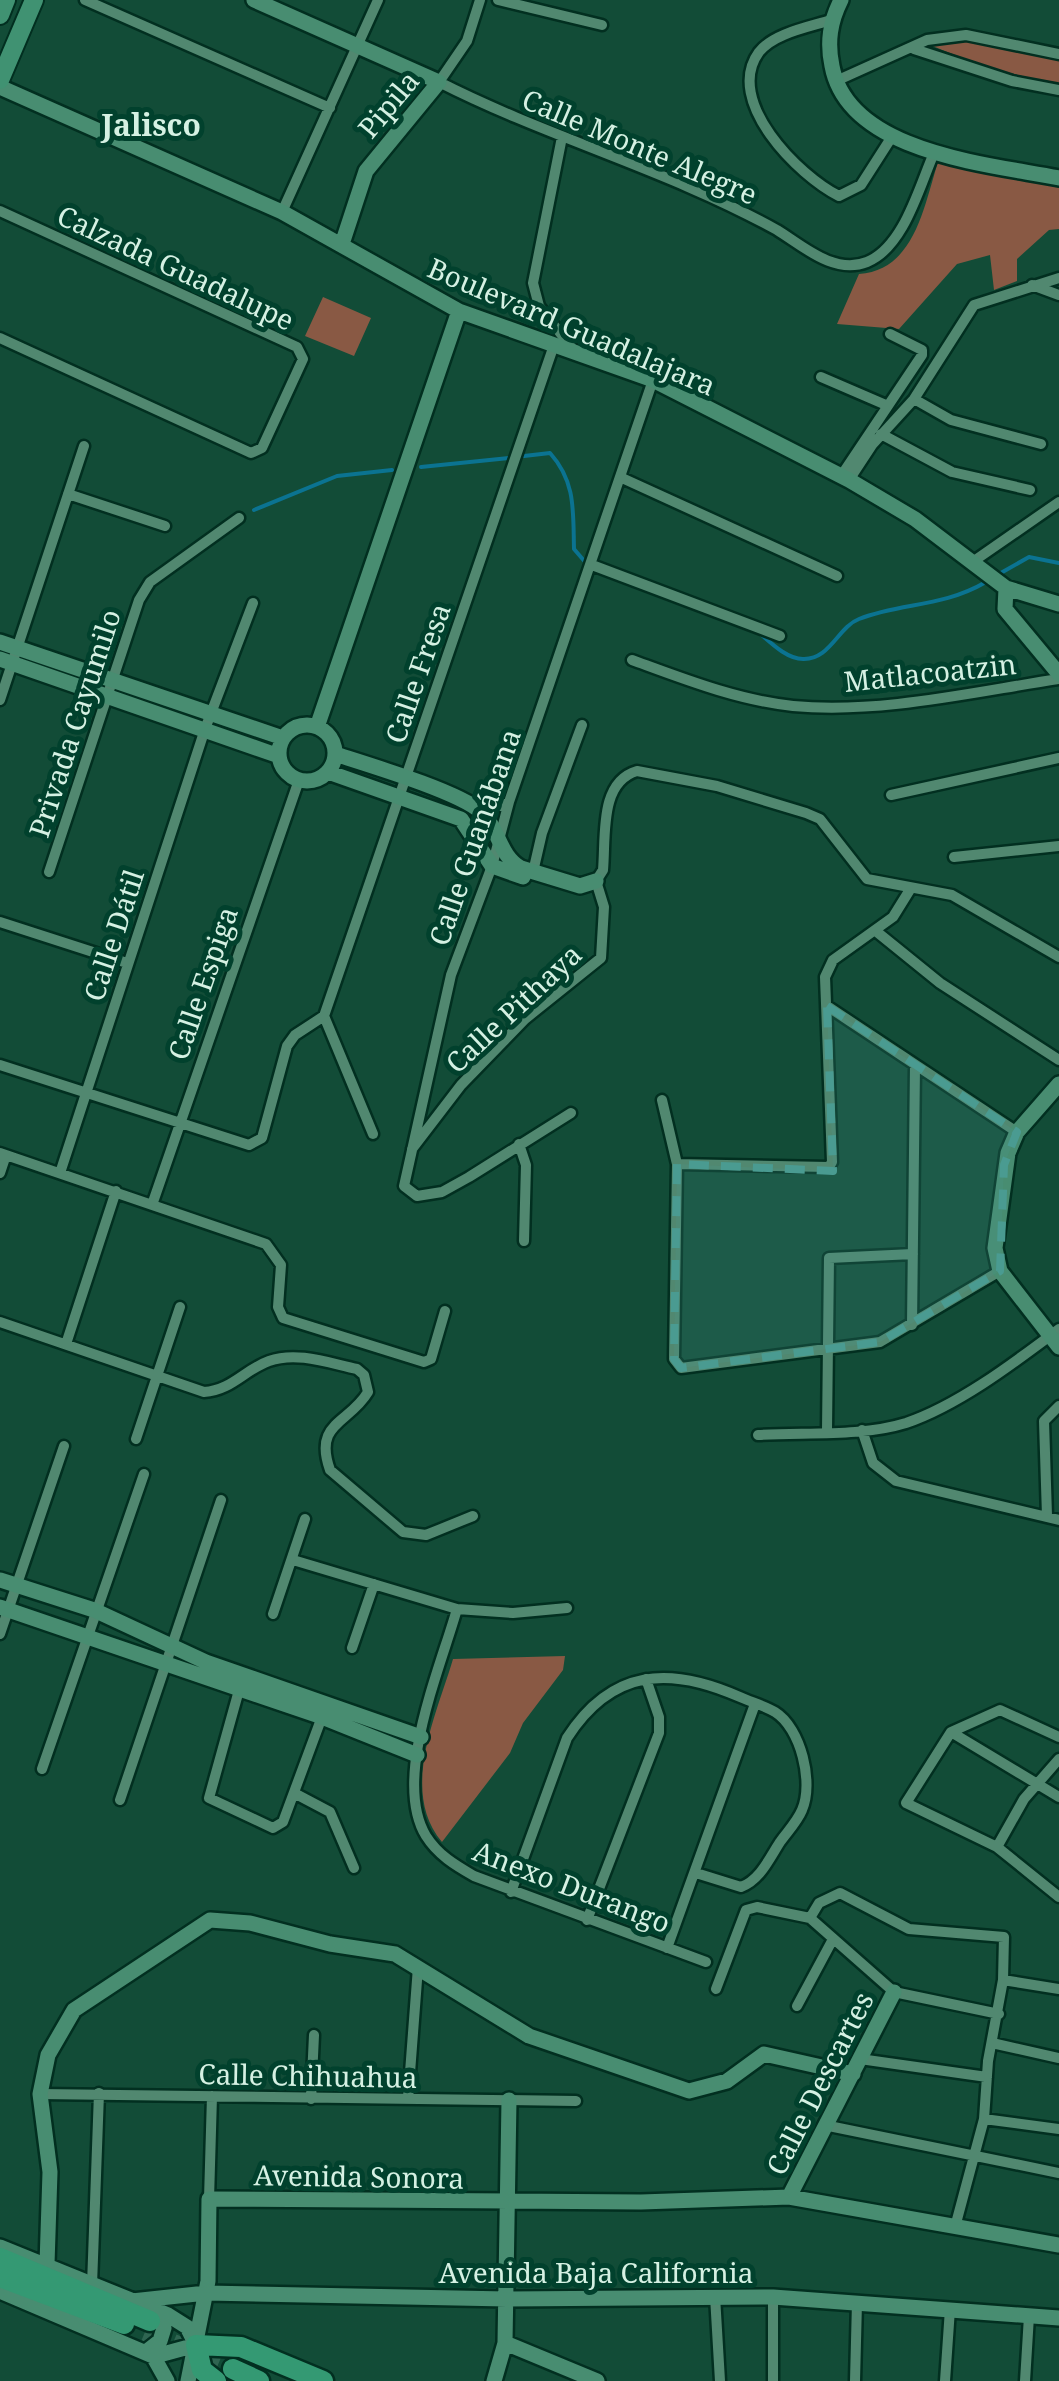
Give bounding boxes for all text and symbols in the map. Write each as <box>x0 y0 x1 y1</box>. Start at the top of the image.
street label: Pipila <box>349 62 427 146</box>
street label: Calle Monte Alegre <box>517 79 763 213</box>
district label: Jalisco <box>100 104 201 145</box>
street label: Calzada Guadalupe <box>51 195 301 339</box>
street label: Boulevard Guadalajara <box>422 248 722 404</box>
street label: Calle Fresa <box>375 598 459 748</box>
street label: Privada Cayumilo <box>19 604 129 842</box>
street label: Matlacoatzin <box>842 644 1018 700</box>
street label: Calle Guanábana <box>419 724 529 950</box>
street label: Calle Dátil <box>74 864 152 1006</box>
street label: Calle Espiga <box>158 901 246 1065</box>
street label: Calle Pithaya <box>437 935 589 1081</box>
street label: Anexo Durango <box>468 1831 676 1941</box>
street label: Calle Descartes <box>757 1985 881 2181</box>
street label: Calle Chihuahua <box>198 2054 418 2096</box>
street label: Avenida Sonora <box>253 2155 465 2197</box>
street label: Avenida Baja California <box>438 2253 754 2291</box>

